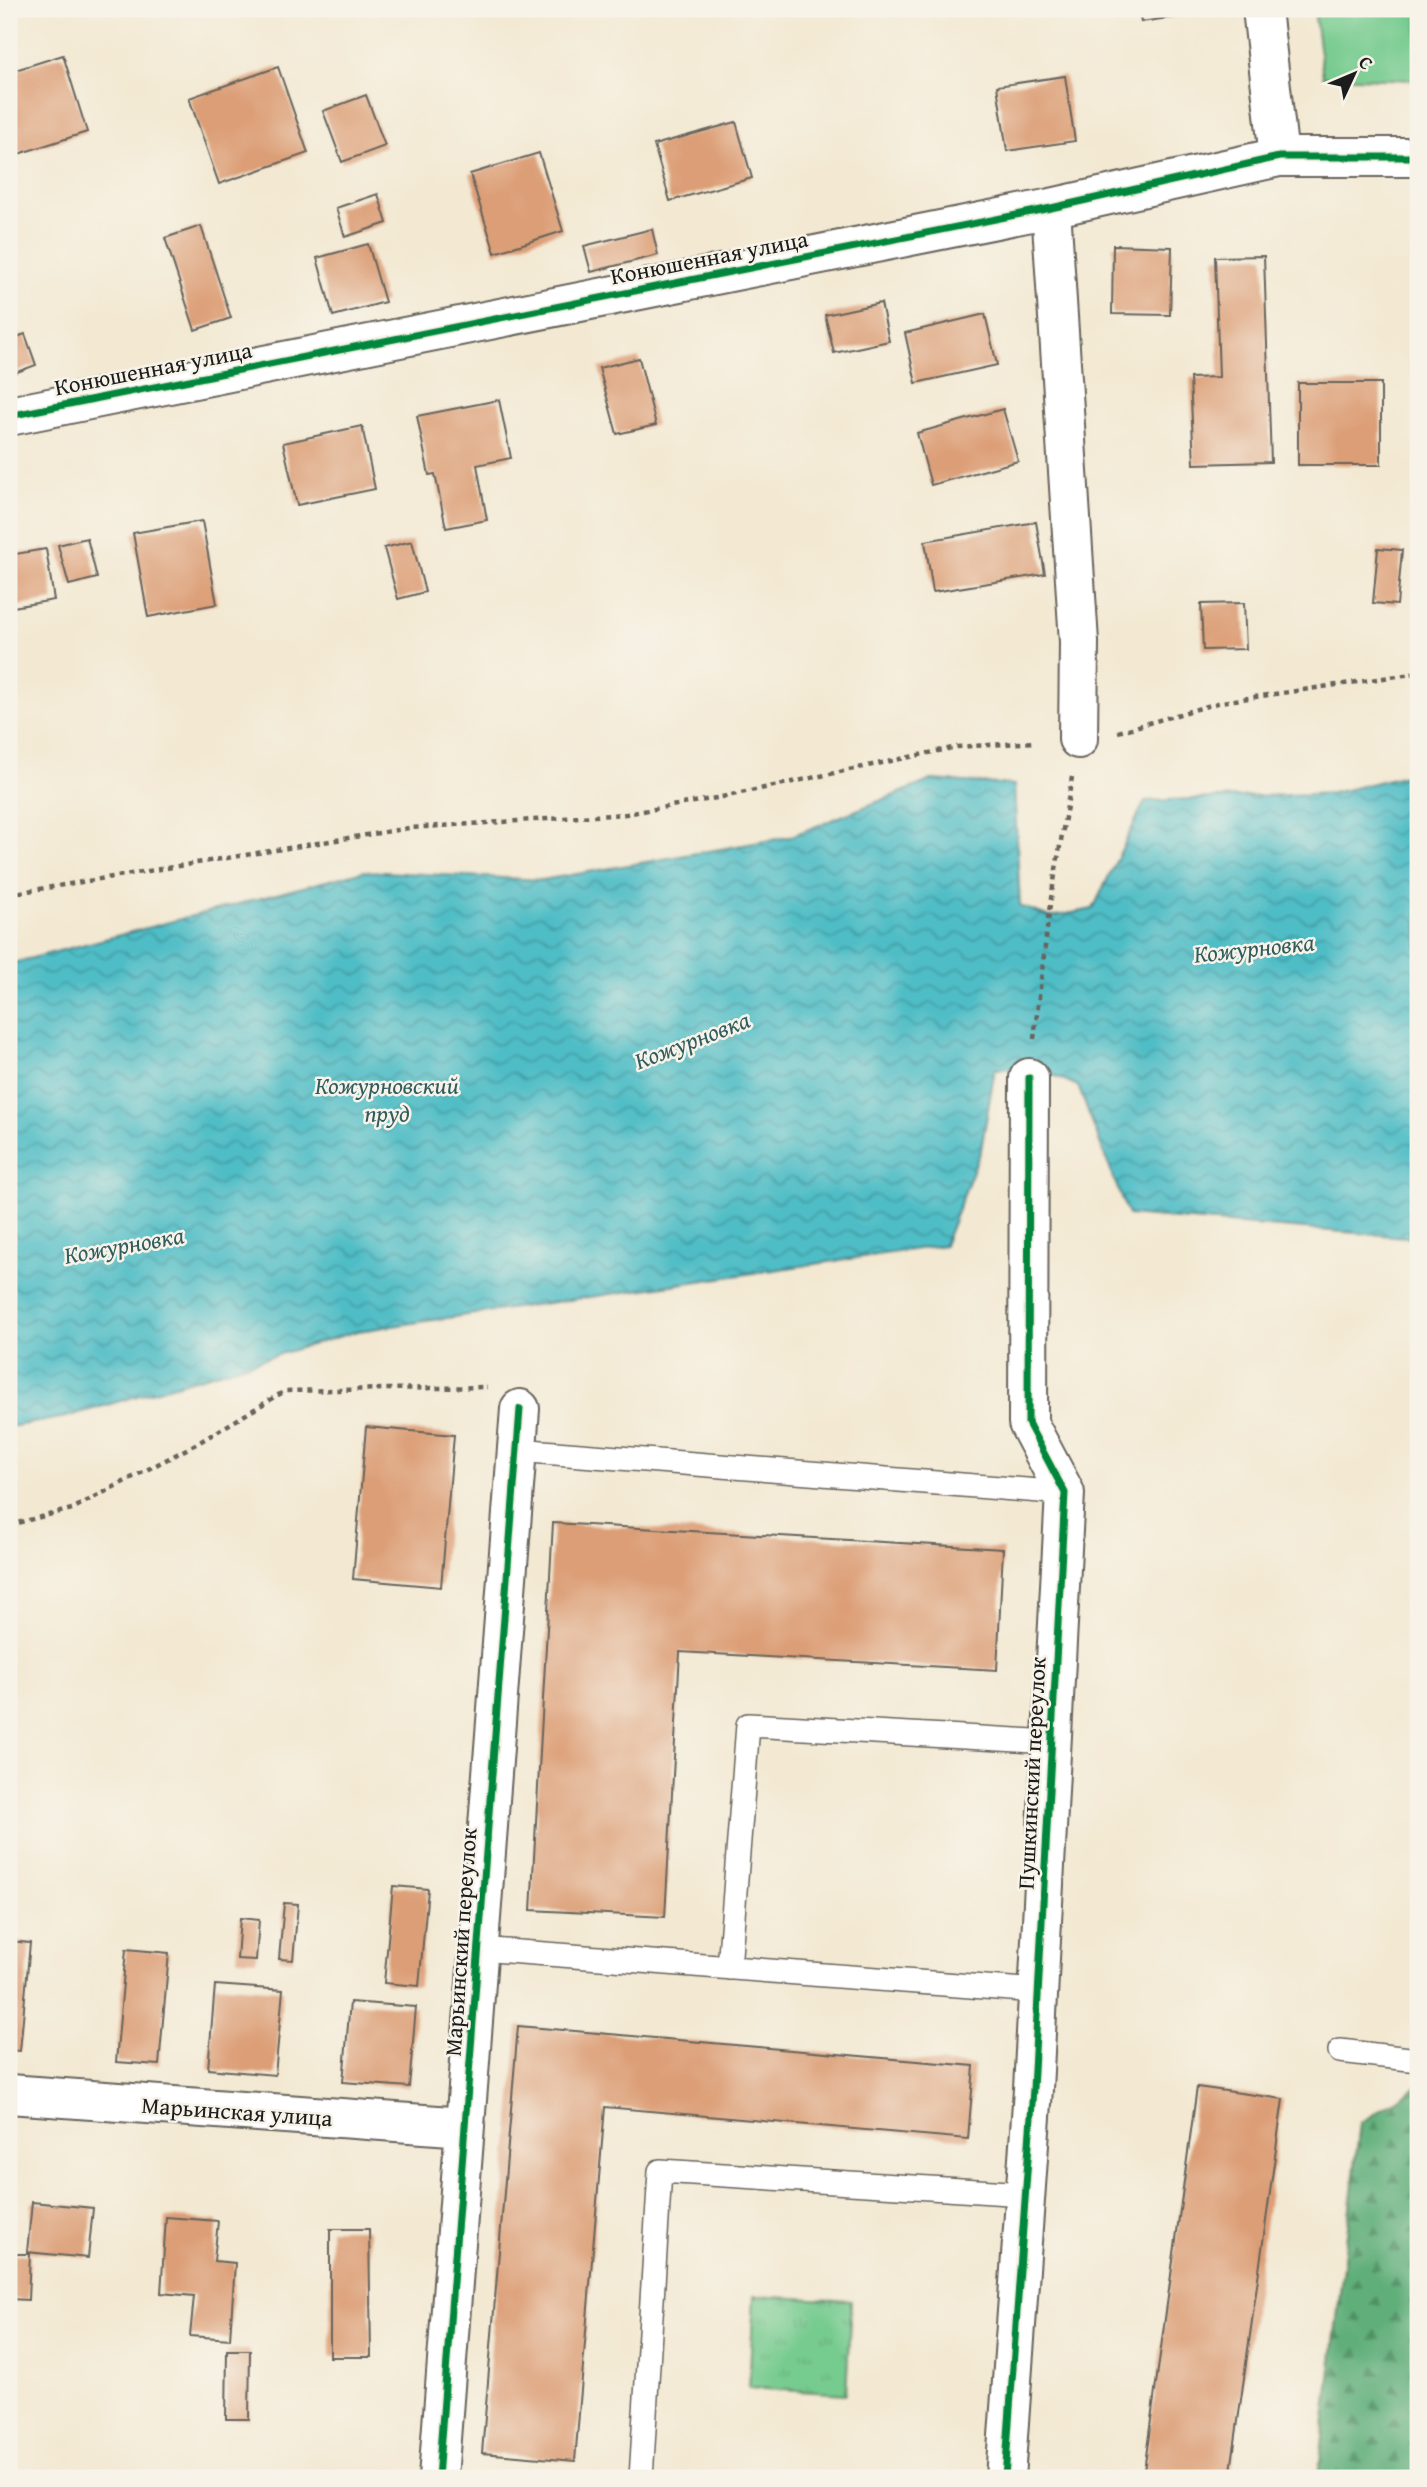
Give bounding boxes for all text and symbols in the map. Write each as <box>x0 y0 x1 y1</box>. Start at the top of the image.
north arrow <box>1318 38 1388 108</box>
text: С <box>1352 49 1380 76</box>
street label: Конюшенная улица <box>607 222 811 292</box>
street label: Конюшенная улица <box>51 333 255 403</box>
water label: Кожурновка <box>1192 924 1316 972</box>
water label: Кожурновка <box>629 1002 755 1078</box>
water label: Кожурновский пруд <box>315 1068 459 1131</box>
water label: Кожурновка <box>61 1217 187 1273</box>
street label: Пушкинский переулок <box>1008 1656 1054 1890</box>
street label: Марьинский переулок <box>436 1827 484 2057</box>
street label: Марьинская улица <box>140 2088 334 2134</box>

